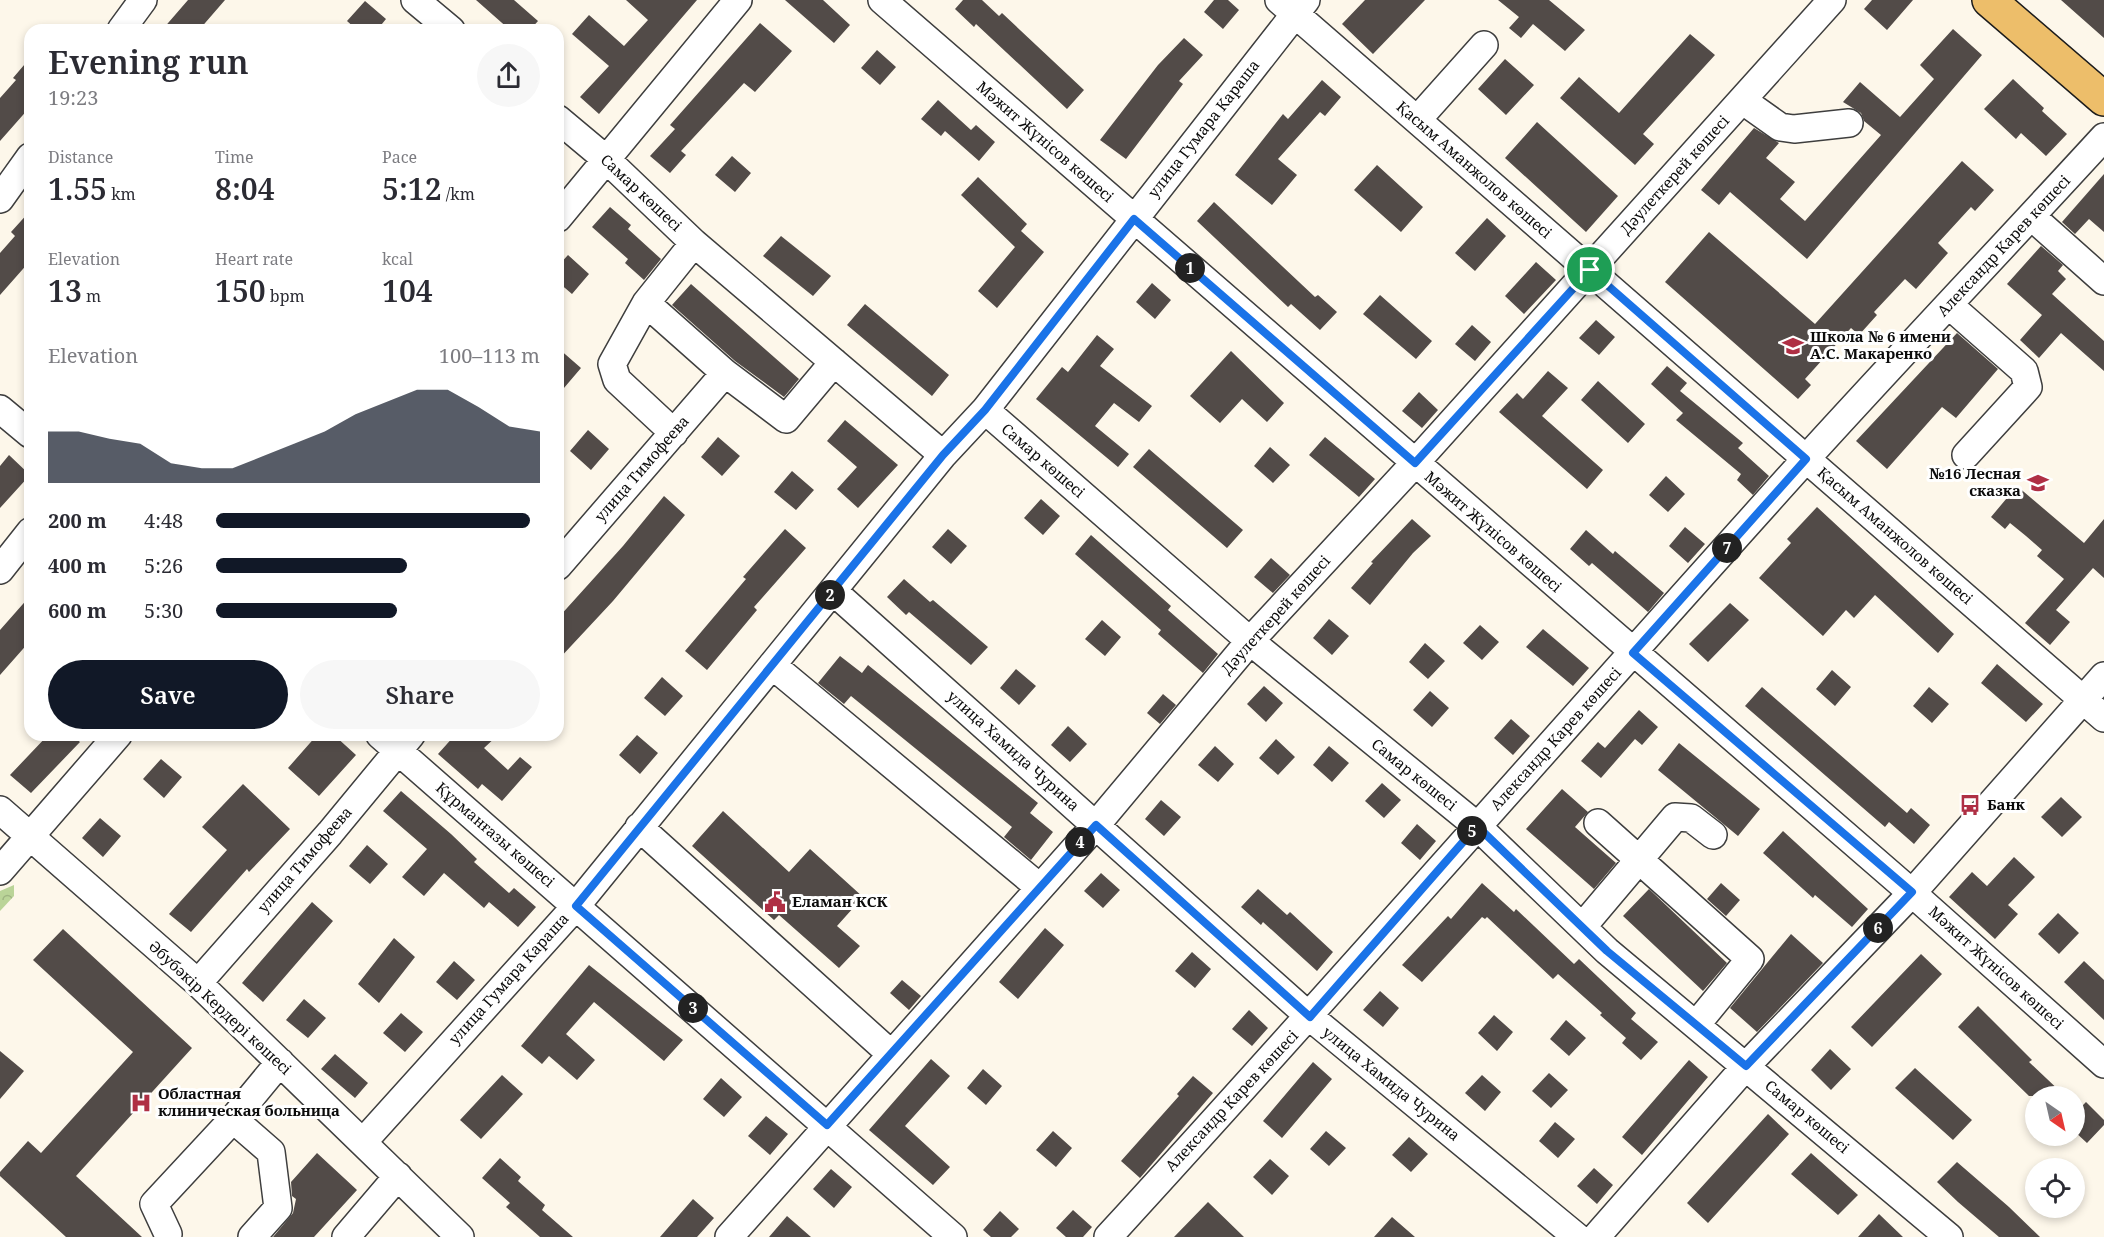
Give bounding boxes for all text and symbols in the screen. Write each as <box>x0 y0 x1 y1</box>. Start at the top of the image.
text: Evening run <box>48 39 249 84</box>
button: share <box>477 44 540 107</box>
street label: улица Гумара Караша <box>1143 55 1263 202</box>
street label: Мәжит Жүнісов көшесі <box>973 76 1118 206</box>
text: 19:23 <box>48 84 98 111</box>
street label: Қасым Аманжолов көшесі <box>1393 96 1557 242</box>
street label: Дәулеткерей көшесі <box>1615 111 1733 238</box>
text: Distance <box>48 146 113 168</box>
text: Time <box>215 146 254 168</box>
text: Pace <box>382 146 417 168</box>
street label: Самар көшесі <box>597 149 687 235</box>
text: 1.55 <box>48 168 107 209</box>
text: 8:04 <box>215 168 275 209</box>
text: 5:12 <box>382 168 442 209</box>
street label: Александр Карев көшесі <box>1932 170 2074 320</box>
text: km <box>107 183 136 205</box>
text: /km <box>442 183 475 205</box>
pin <box>1564 244 1615 295</box>
text: Elevation <box>48 248 120 270</box>
text: Heart rate <box>215 248 293 270</box>
text: kcal <box>382 248 413 270</box>
pin: 1 <box>1175 253 1205 283</box>
icon: arrive <box>1573 253 1606 286</box>
text: 1 <box>1185 257 1195 279</box>
text: 13 <box>48 270 82 311</box>
text: 150 <box>215 270 266 311</box>
text: 104 <box>382 270 433 311</box>
text: m <box>82 285 101 307</box>
text: bpm <box>266 285 305 307</box>
place label: Школа № 6 имени А.С. Макаренко <box>1810 326 1951 363</box>
school or university icon: Школа № 6 имени А.С. Макаренко <box>1781 334 1805 358</box>
text: Elevation <box>48 342 138 369</box>
text: 100–113 m <box>439 342 540 369</box>
street label: улица Тимофеева <box>590 411 693 526</box>
street label: Самар көшесі <box>998 418 1090 502</box>
street label: Қасым Аманжолов көшесі <box>1814 462 1978 608</box>
place label: №16 Лесная сказка <box>1929 463 2021 500</box>
street label: Мәжит Жүнісов көшесі <box>1421 466 1566 596</box>
school or university icon: №16 Лесная сказка <box>2026 471 2050 495</box>
text: 200 m <box>48 507 107 534</box>
text: 4:48 <box>144 507 183 534</box>
pin: 7 <box>1712 533 1742 563</box>
text: 7 <box>1722 537 1732 559</box>
street label: Дәулеткерей көшесі <box>1216 551 1334 678</box>
text: 400 m <box>48 552 107 579</box>
text: 5:26 <box>144 552 183 579</box>
pin: 2 <box>815 580 845 610</box>
text: 2 <box>825 584 835 606</box>
text: 600 m <box>48 597 107 624</box>
text: 5:30 <box>144 597 183 624</box>
button: Save <box>48 660 288 729</box>
button: Share <box>300 660 540 729</box>
street label: Александр Карев көшесі <box>1485 662 1625 814</box>
street label: улица Хамида Чурина <box>943 686 1084 815</box>
street label: Самар көшесі <box>1368 734 1461 815</box>
street label: Құрманғазы көшесі <box>432 777 559 891</box>
bus stop icon: Банк <box>1958 793 1982 817</box>
place label: Банк <box>1987 794 2026 814</box>
street label: улица Тимофеева <box>253 802 356 917</box>
pin: 5 <box>1457 816 1487 846</box>
text: 5 <box>1467 820 1477 842</box>
pin: 4 <box>1065 827 1095 857</box>
text: 4 <box>1075 831 1085 853</box>
public building icon: Еламан КСК <box>763 890 787 914</box>
place label: Еламан КСК <box>792 891 888 911</box>
street label: Мәжит Жүнісов көшесі <box>1925 901 2069 1033</box>
street label: улица Гумара Караша <box>444 908 573 1048</box>
pin: 6 <box>1863 913 1893 943</box>
text: 6 <box>1873 917 1883 939</box>
street label: Әбубәкір Кердері көшесі <box>145 936 296 1079</box>
pin: 3 <box>678 993 708 1023</box>
text: 3 <box>688 997 698 1019</box>
street label: улица Хамида Чурина <box>1319 1022 1464 1145</box>
street label: Александр Карев көшесі <box>1160 1025 1302 1175</box>
street label: Самар көшесі <box>1761 1075 1854 1157</box>
place label: Областная клиническая больница <box>158 1083 340 1120</box>
north arrow <box>2025 1086 2085 1146</box>
map controls <box>2025 1086 2085 1218</box>
hospital icon: Областная клиническая больница <box>129 1091 153 1115</box>
button: locate <box>2025 1158 2085 1218</box>

